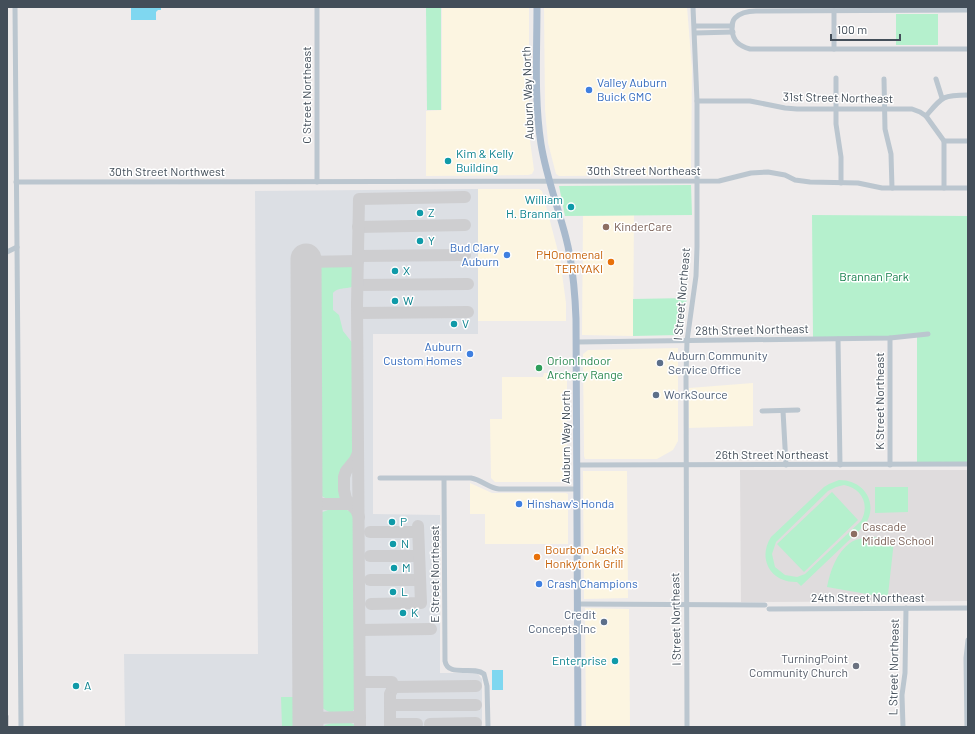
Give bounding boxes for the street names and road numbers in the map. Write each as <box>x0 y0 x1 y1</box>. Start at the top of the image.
street label: C Street Northeast <box>299 46 313 144</box>
street label: Auburn Way North <box>518 46 536 140</box>
street label: 31st Street Northeast <box>783 89 893 105</box>
street label: 30th Street Northeast <box>587 163 701 177</box>
street label: 30th Street Northwest <box>109 164 225 178</box>
street label: I Street Northeast <box>670 247 692 341</box>
street label: 28th Street Northeast <box>695 321 809 337</box>
street label: K Street Northeast <box>872 352 886 450</box>
street label: Auburn Way North <box>558 390 572 484</box>
street label: 26th Street Northeast <box>715 447 829 461</box>
street label: E Street Northeast <box>427 525 441 623</box>
street label: I Street Northeast <box>667 572 683 666</box>
street label: 24th Street Northeast <box>811 590 925 604</box>
street label: L Street Northeast <box>885 618 901 716</box>

